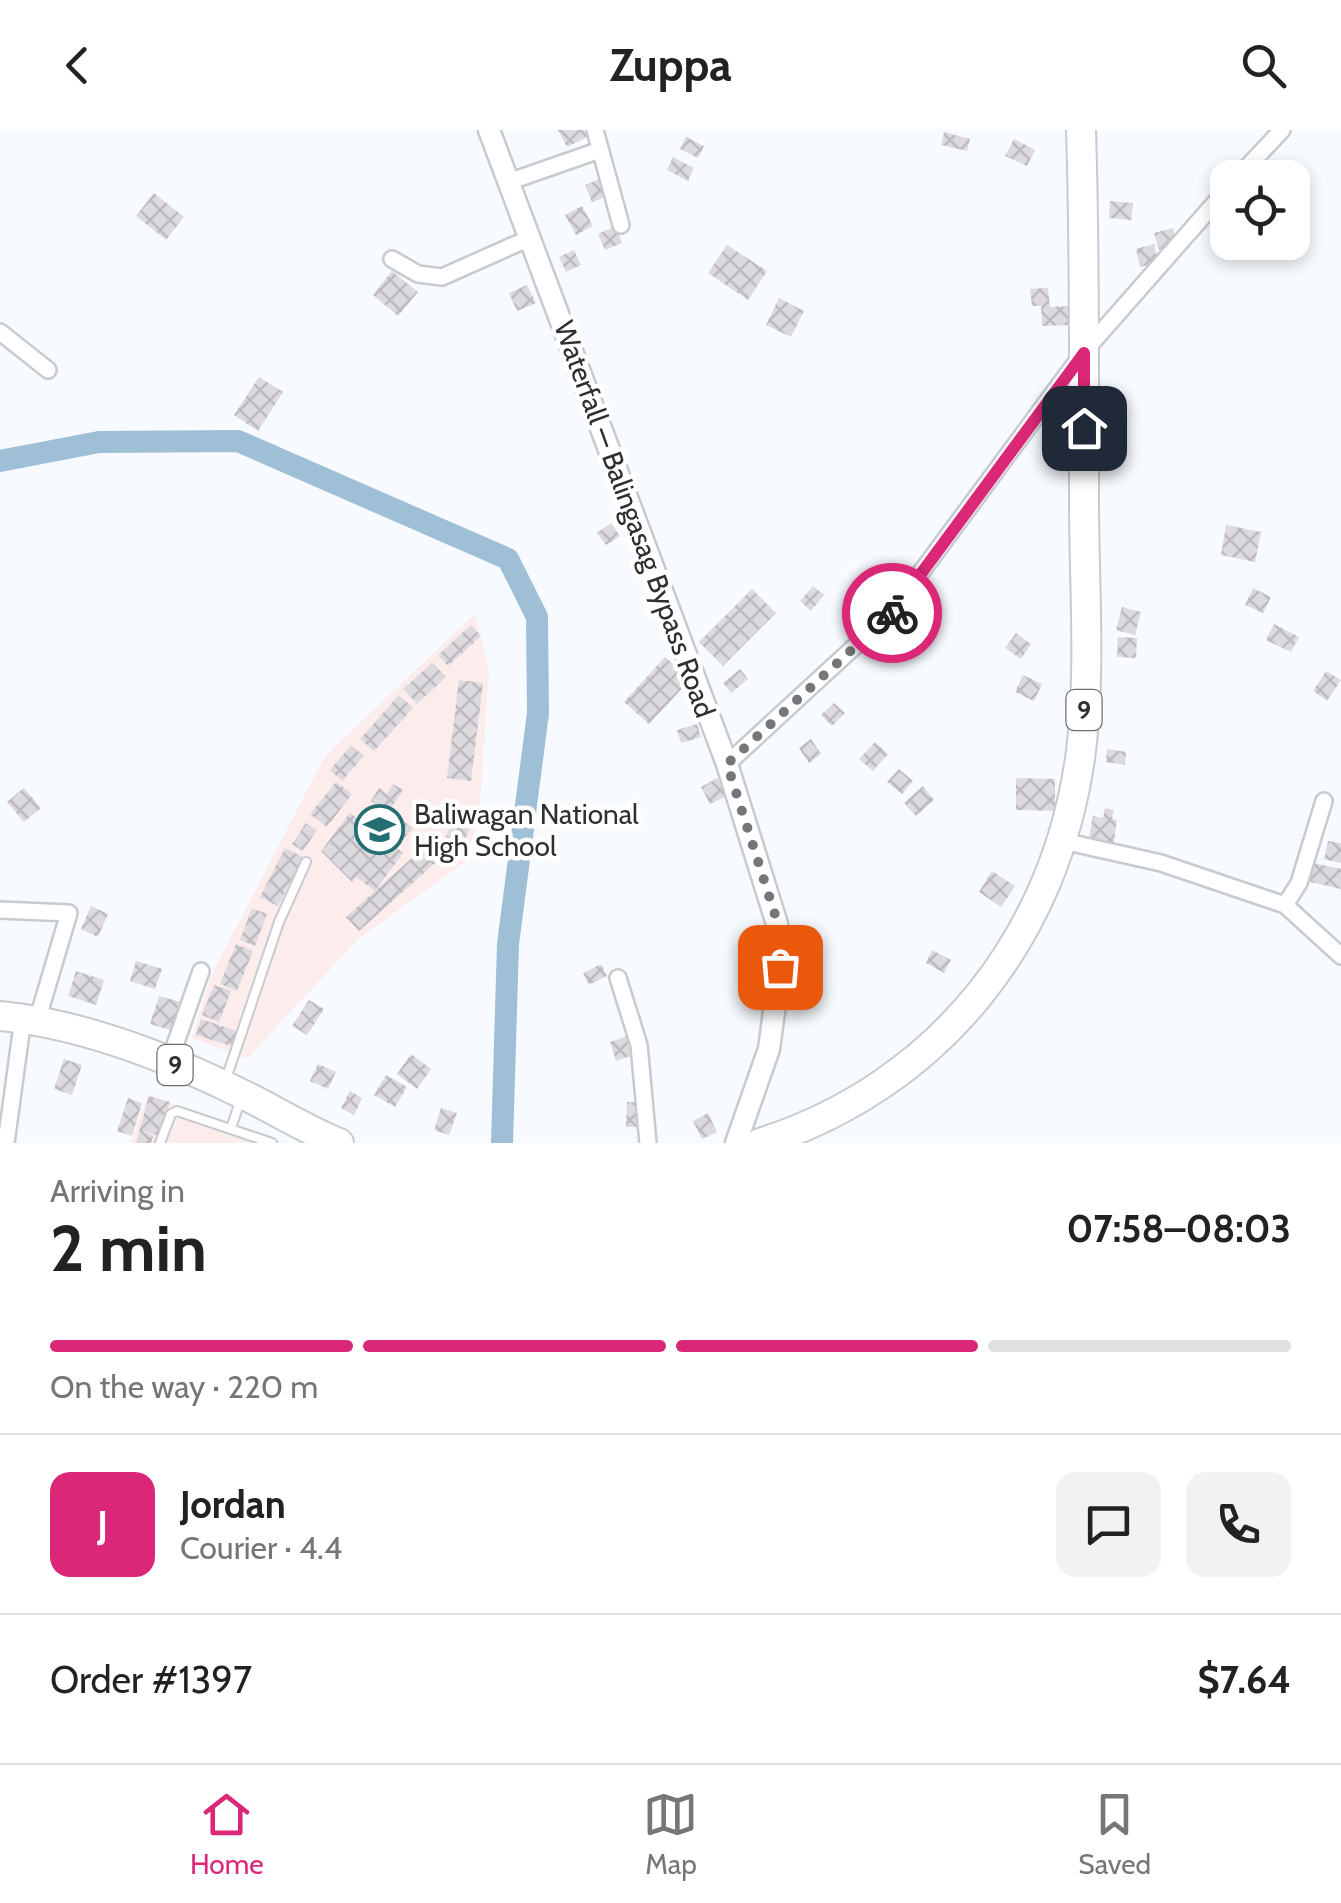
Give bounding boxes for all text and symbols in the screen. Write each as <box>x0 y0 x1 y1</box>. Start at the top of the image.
icon: back <box>50 38 105 93</box>
text: Zuppa <box>609 38 732 92</box>
icon: search <box>1236 38 1291 93</box>
map controls <box>1210 160 1310 260</box>
button: locate <box>1210 160 1310 260</box>
street label: Waterfall ‒ Balingasag Bypass Road <box>547 316 723 722</box>
pin <box>1042 386 1127 471</box>
icon: home <box>1057 401 1112 456</box>
courier <box>842 563 942 663</box>
icon: bike <box>865 586 920 641</box>
road number: 9 <box>1066 690 1102 730</box>
place label: Baliwagan National High School <box>414 797 639 863</box>
school or university icon: Baliwagan National High School <box>353 804 405 856</box>
pin <box>738 925 823 1010</box>
icon: bag <box>753 940 808 995</box>
road number: 9 <box>158 1045 192 1085</box>
text: Arriving in <box>50 1171 185 1210</box>
text: 07:58–08:03 <box>1066 1205 1291 1252</box>
text: 2 min <box>50 1208 207 1287</box>
text: On the way · 220 m <box>50 1367 318 1406</box>
button: chat <box>1056 1472 1161 1577</box>
button: phone <box>1186 1472 1291 1577</box>
text: Jordan <box>180 1481 286 1528</box>
text: J <box>97 1501 108 1548</box>
text: Courier · 4.4 <box>180 1528 342 1567</box>
text: Order #1397 <box>50 1656 252 1703</box>
text: $7.64 <box>1198 1656 1291 1703</box>
tab: Home <box>190 1787 264 1881</box>
tab: Map <box>643 1787 698 1881</box>
tab: Saved <box>1078 1787 1151 1881</box>

